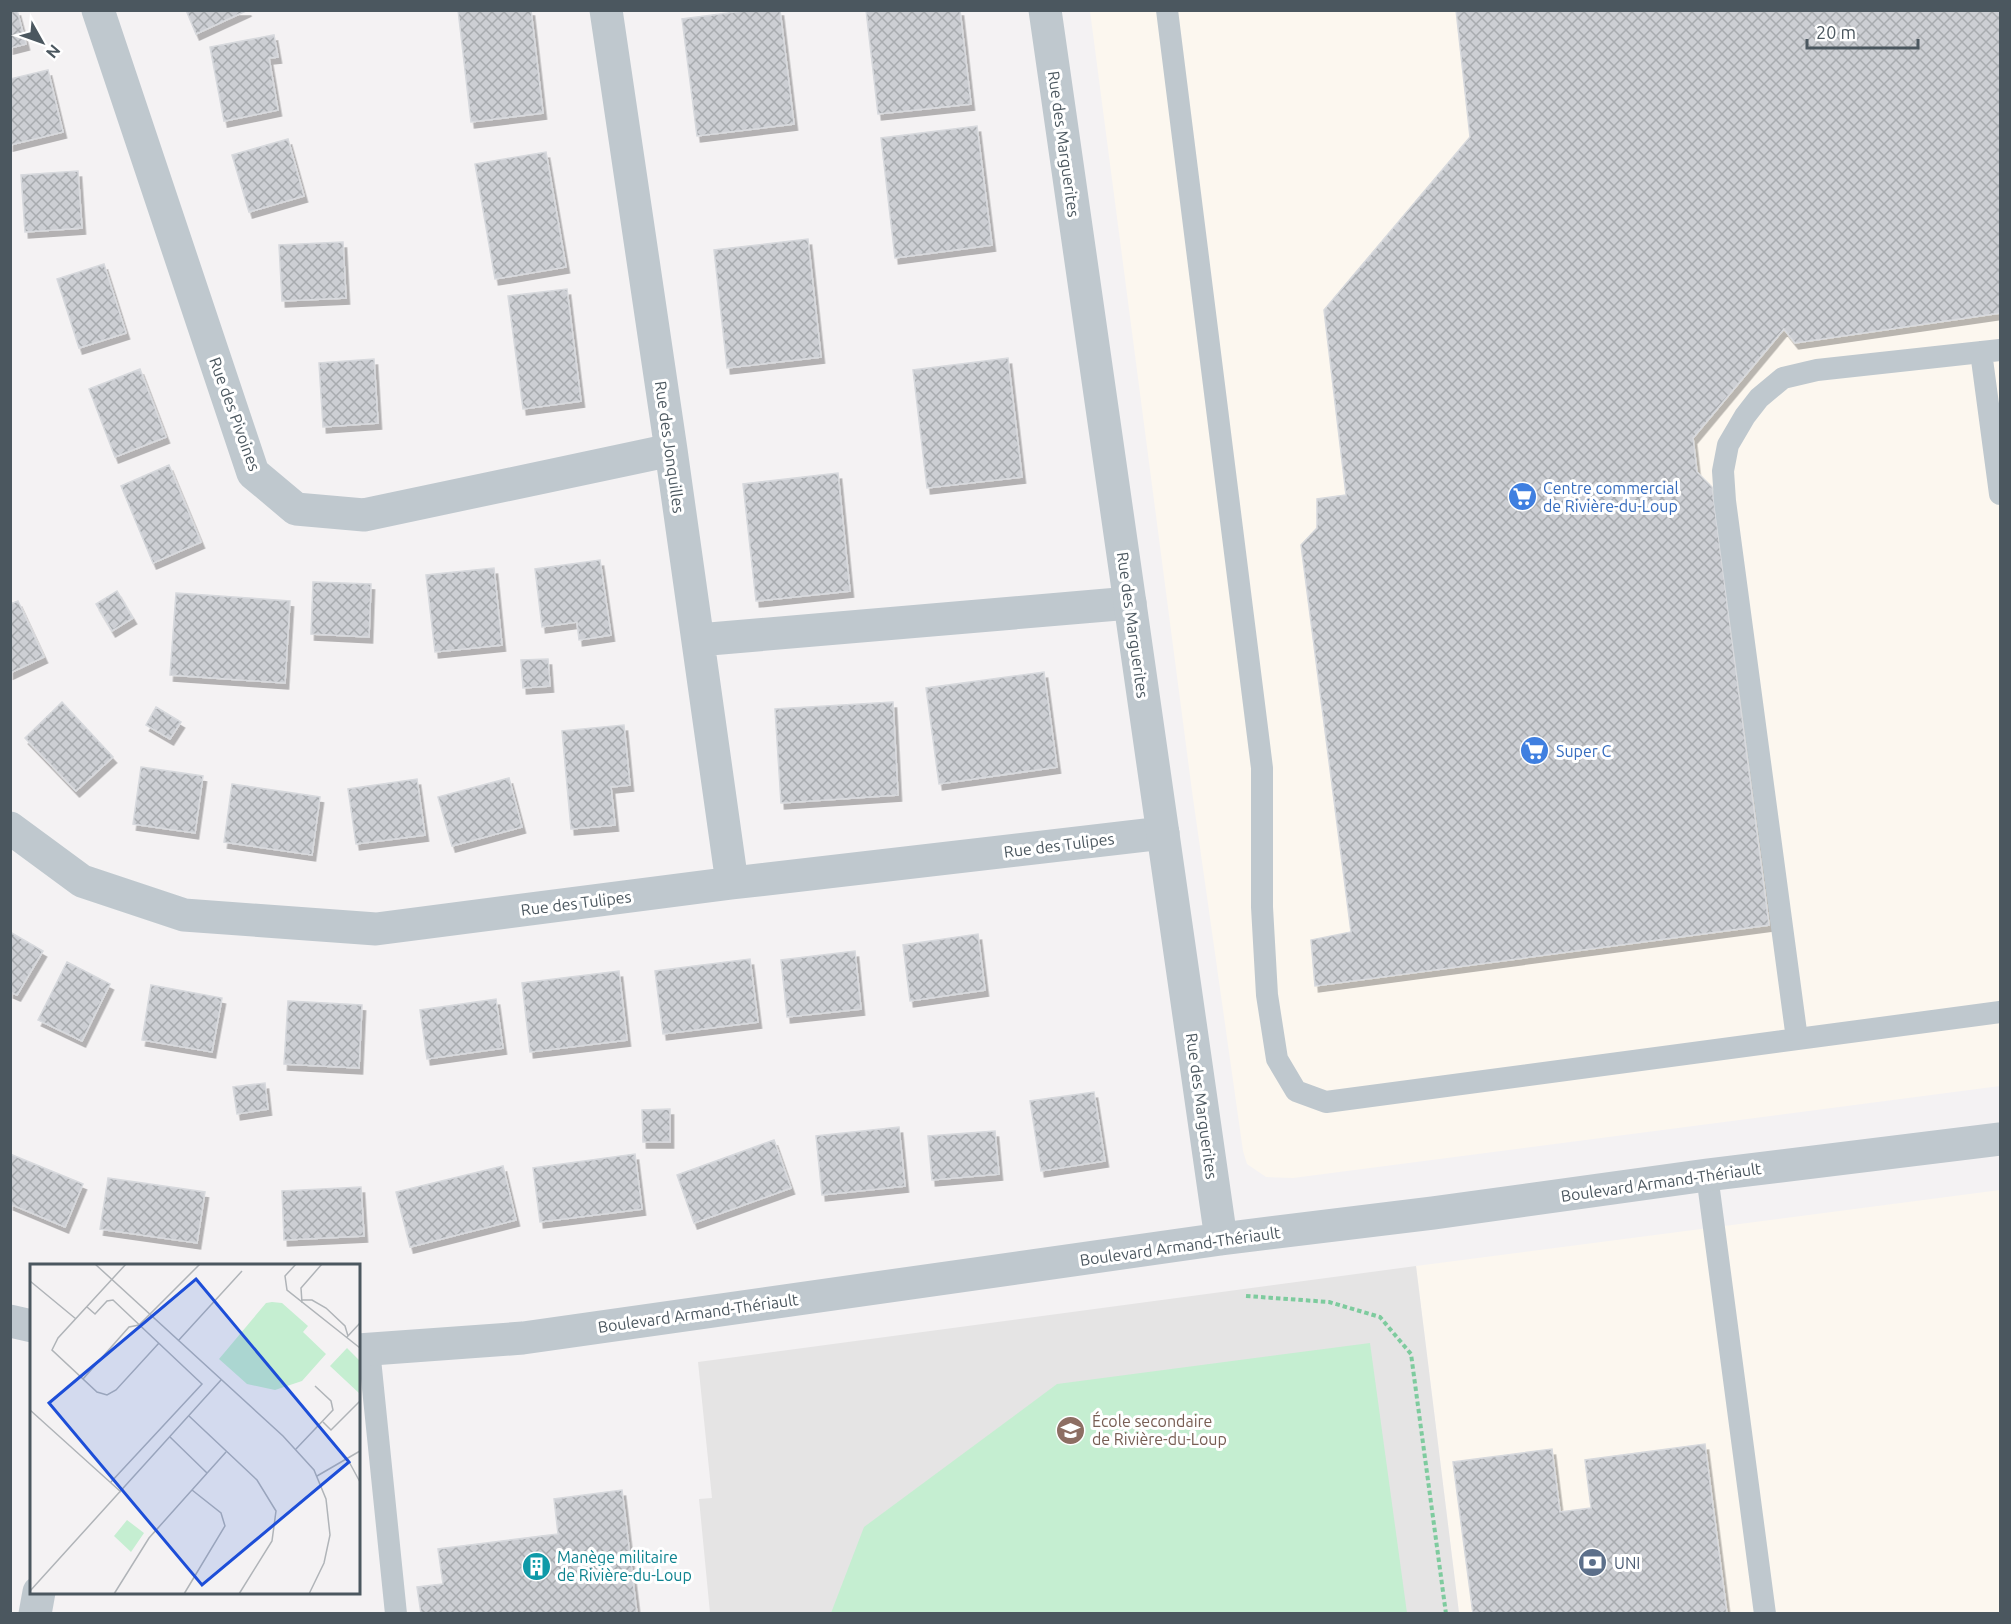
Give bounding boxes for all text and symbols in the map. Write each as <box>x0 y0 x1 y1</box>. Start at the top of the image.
north arrow <box>12 12 72 72</box>
scale bar <box>1807 12 1918 50</box>
text: 20 m <box>1816 22 1856 42</box>
text: N <box>43 41 64 62</box>
street label: Rue des Marguerites <box>1045 70 1083 218</box>
street label: Rue des Pivoines <box>206 355 264 473</box>
street label: Rue des Jonquilles <box>652 380 688 514</box>
place label: Centre commercial de Rivière-du-Loup <box>1543 479 1679 515</box>
supermarket icon: Centre commercial de Rivière-du-Loup <box>1506 481 1538 513</box>
street label: Rue des Marguerites <box>1114 551 1152 699</box>
supermarket icon: Super C <box>1519 735 1551 767</box>
place label: Super C <box>1556 742 1611 760</box>
street label: Rue des Tulipes <box>1003 829 1115 861</box>
street label: Rue des Tulipes <box>520 887 632 919</box>
street label: Rue des Marguerites <box>1183 1032 1221 1180</box>
street label: Boulevard Armand-Thériault <box>1560 1159 1763 1205</box>
street label: Boulevard Armand-Thériault <box>1079 1223 1282 1269</box>
inset map <box>30 1264 360 1594</box>
street label: Boulevard Armand-Thériault <box>597 1290 800 1336</box>
place label: École secondaire de Rivière-du-Loup <box>1092 1410 1227 1448</box>
school or university icon: École secondaire de Rivière-du-Loup <box>1055 1414 1087 1446</box>
bank icon: UNI <box>1577 1547 1609 1579</box>
place label: Manège militaire de Rivière-du-Loup <box>557 1548 692 1584</box>
building icon: Manège militaire de Rivière-du-Loup <box>520 1550 552 1582</box>
place label: UNI <box>1614 1554 1640 1572</box>

